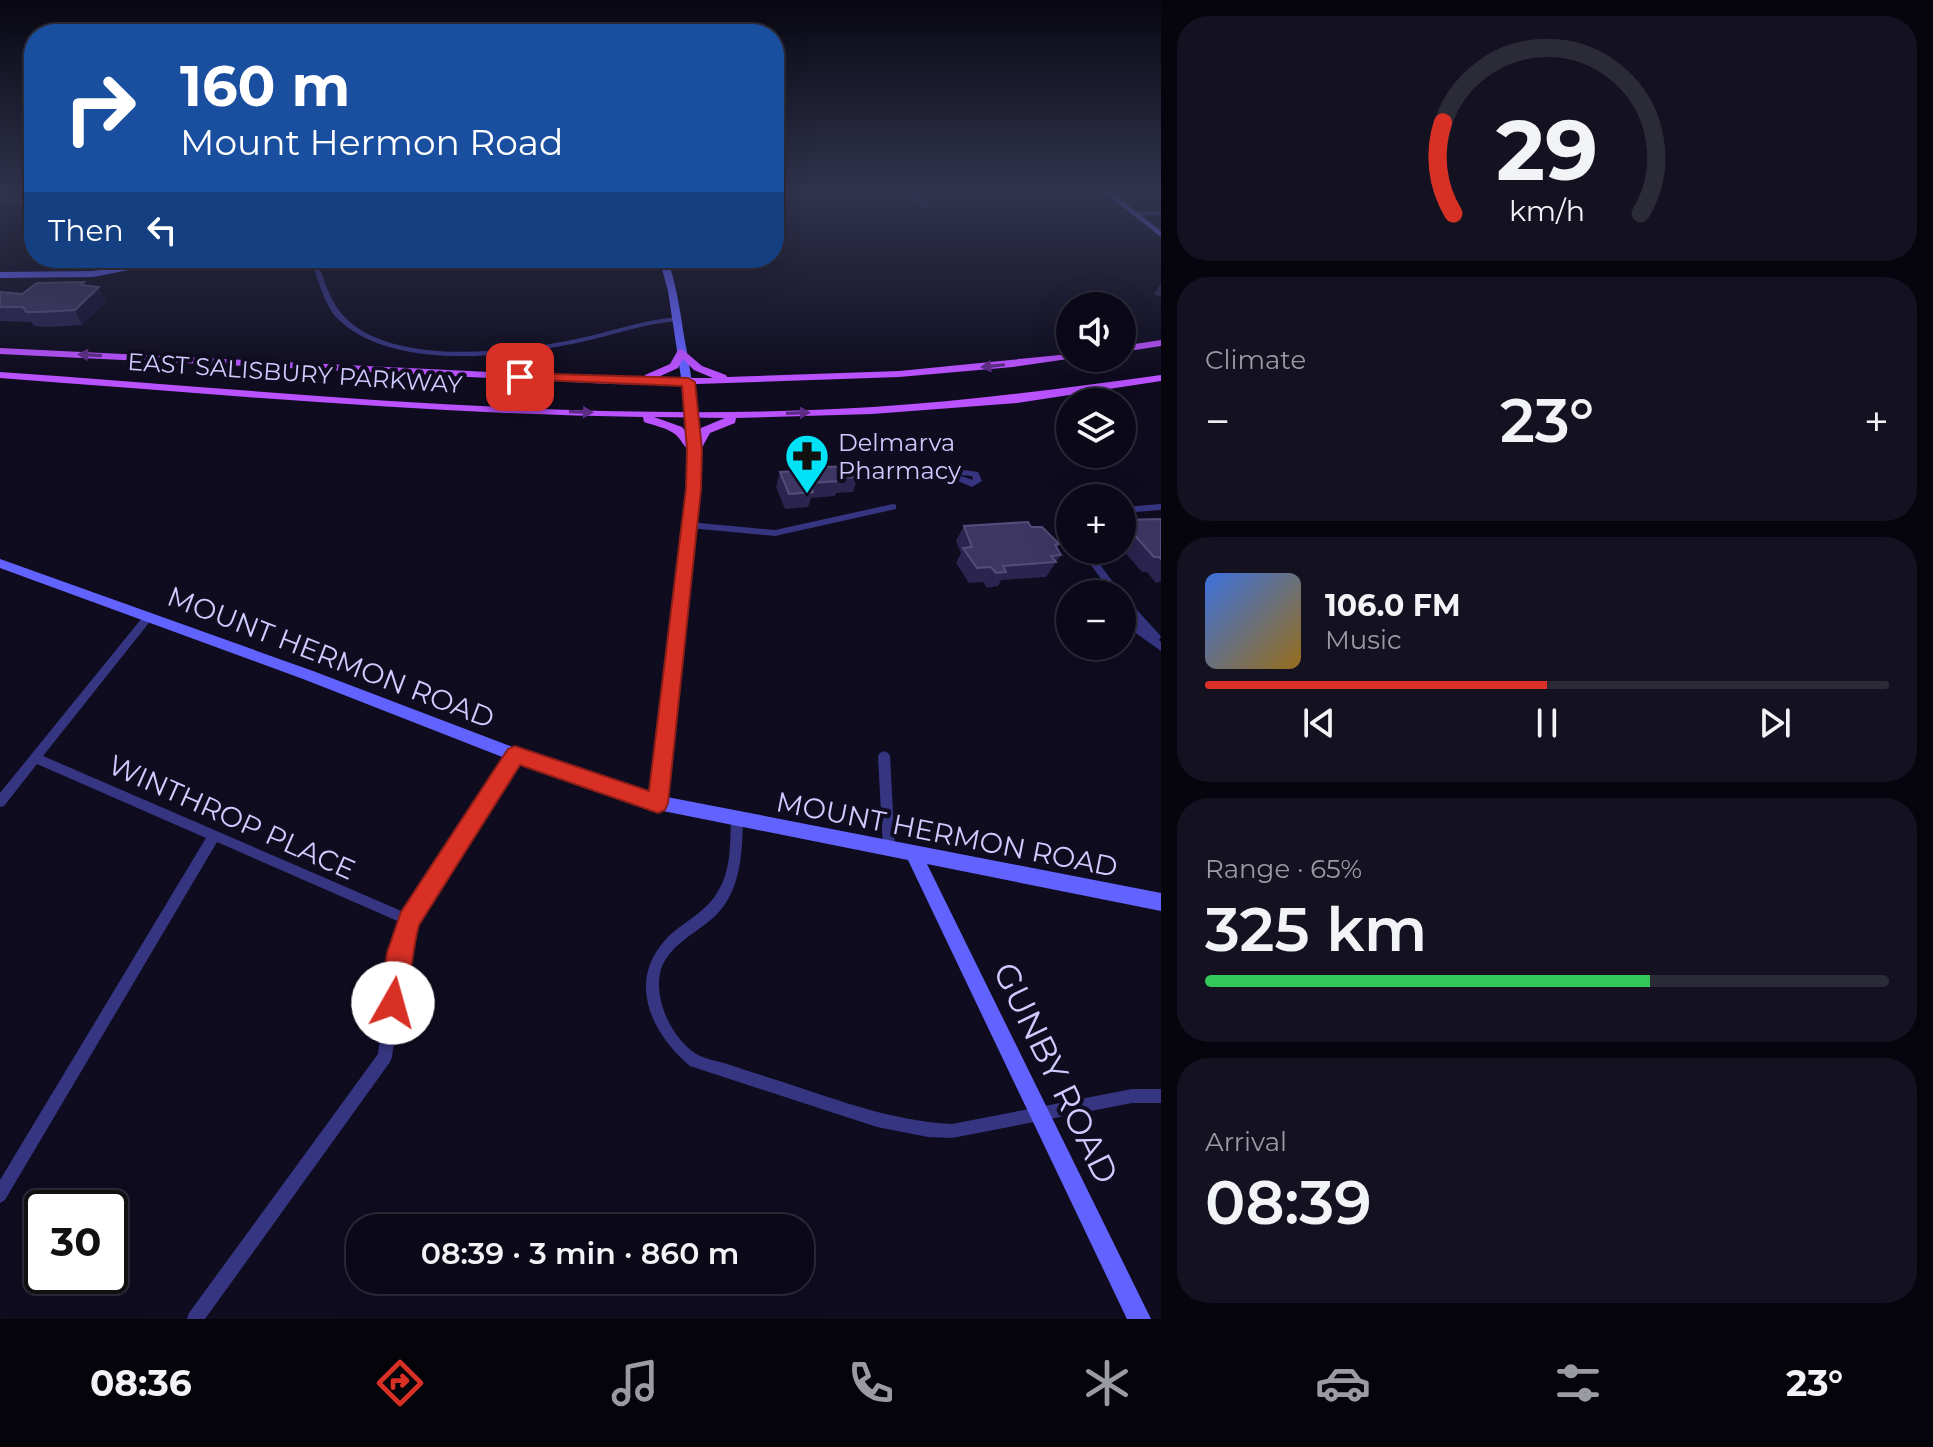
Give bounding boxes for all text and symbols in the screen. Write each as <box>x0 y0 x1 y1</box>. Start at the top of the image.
text: 160 m <box>180 52 350 120</box>
icon: right <box>48 56 152 160</box>
text: 29 <box>1496 99 1598 201</box>
text: Mount Hermon Road <box>180 120 563 164</box>
text: km/h <box>1509 193 1585 228</box>
icon: left <box>140 208 184 252</box>
text: Then <box>48 212 124 249</box>
map controls <box>1056 292 1136 660</box>
button: sound <box>1056 292 1136 372</box>
pin <box>486 343 554 411</box>
text: Climate <box>1205 344 1306 376</box>
street label: EAST SALISBURY PARKWAY <box>127 347 464 399</box>
one-way arrow <box>77 348 102 361</box>
icon: arrive <box>498 355 542 399</box>
one-way arrow <box>980 359 1005 372</box>
text: 23° <box>1500 384 1594 457</box>
button: layers <box>1056 388 1136 468</box>
text: − <box>1205 394 1230 448</box>
text: + <box>1864 394 1889 448</box>
one-way arrow <box>569 406 594 419</box>
one-way arrow <box>786 406 811 419</box>
place label: Delmarva Pharmacy <box>838 428 961 485</box>
pharmacy icon: Delmarva Pharmacy <box>783 432 831 495</box>
button: + <box>1056 484 1136 564</box>
street label: MOUNT HERMON ROAD <box>163 579 499 735</box>
button: − <box>1056 580 1136 660</box>
text: 106.0 FM <box>1325 587 1461 624</box>
text: Music <box>1325 624 1402 656</box>
icon: previous <box>1297 701 1341 745</box>
icon: pause <box>1525 701 1569 745</box>
icon: next <box>1753 701 1797 745</box>
street label: WINTHROP PLACE <box>103 747 361 887</box>
street label: MOUNT HERMON ROAD <box>773 784 1121 884</box>
text: Range · 65% <box>1205 853 1362 885</box>
text: 325 km <box>1205 893 1427 966</box>
street label: GUNBY ROAD <box>984 956 1128 1190</box>
position arrow <box>351 961 435 1045</box>
text: Arrival <box>1205 1126 1287 1158</box>
text: 08:39 <box>1205 1166 1372 1239</box>
speed limit sign: 30 <box>24 1190 128 1294</box>
text: 08:39 · 3 min · 860 m <box>421 1235 739 1272</box>
icon: directions <box>372 1355 428 1411</box>
icon: music <box>607 1355 663 1411</box>
icon: phone <box>843 1355 899 1411</box>
icon: climate <box>1079 1355 1135 1411</box>
icon: car <box>1315 1355 1371 1411</box>
icon: filters <box>1550 1355 1606 1411</box>
text: 08:36 <box>90 1361 192 1405</box>
text: 23° <box>1786 1361 1843 1405</box>

